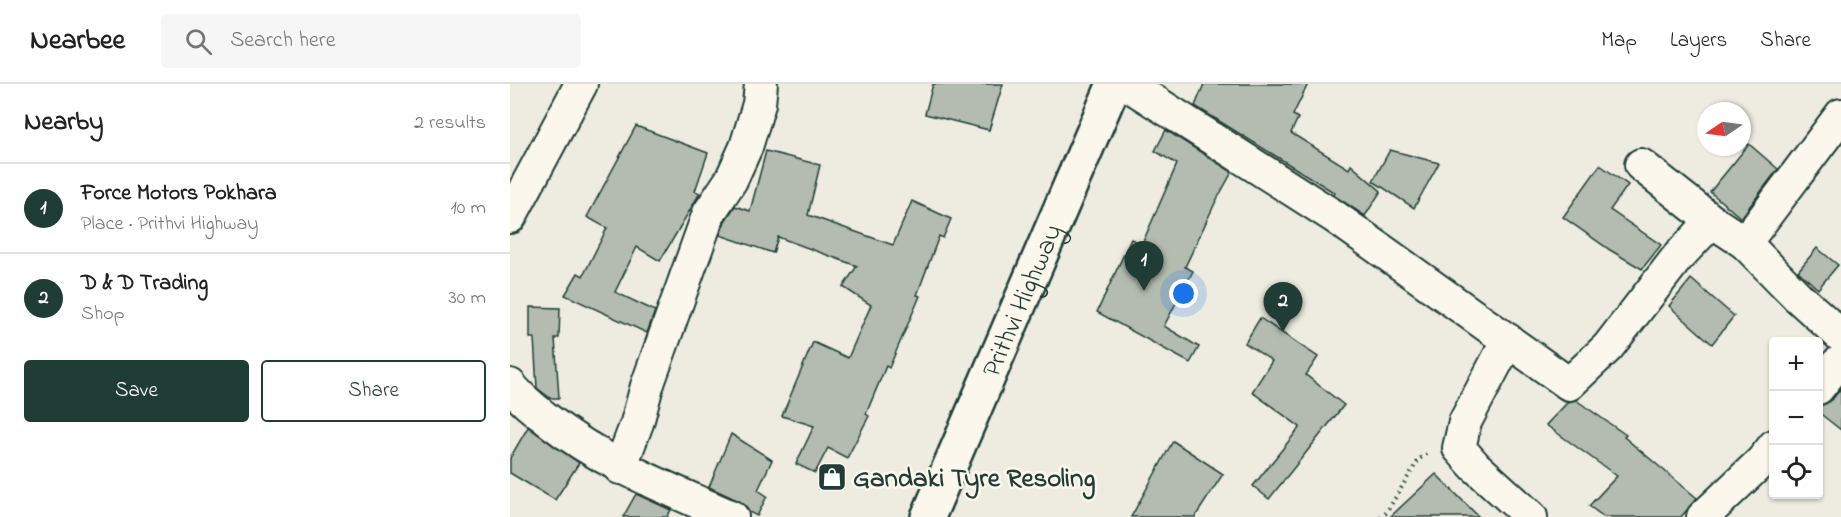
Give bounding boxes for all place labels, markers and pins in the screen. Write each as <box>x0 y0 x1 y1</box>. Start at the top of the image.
pin: 1 <box>1124 242 1164 291</box>
pin: 2 <box>1264 282 1302 332</box>
place label: Gandaki Tyre Resoling <box>853 460 1095 500</box>
shop icon: Gandaki Tyre Resoling <box>816 461 848 493</box>

